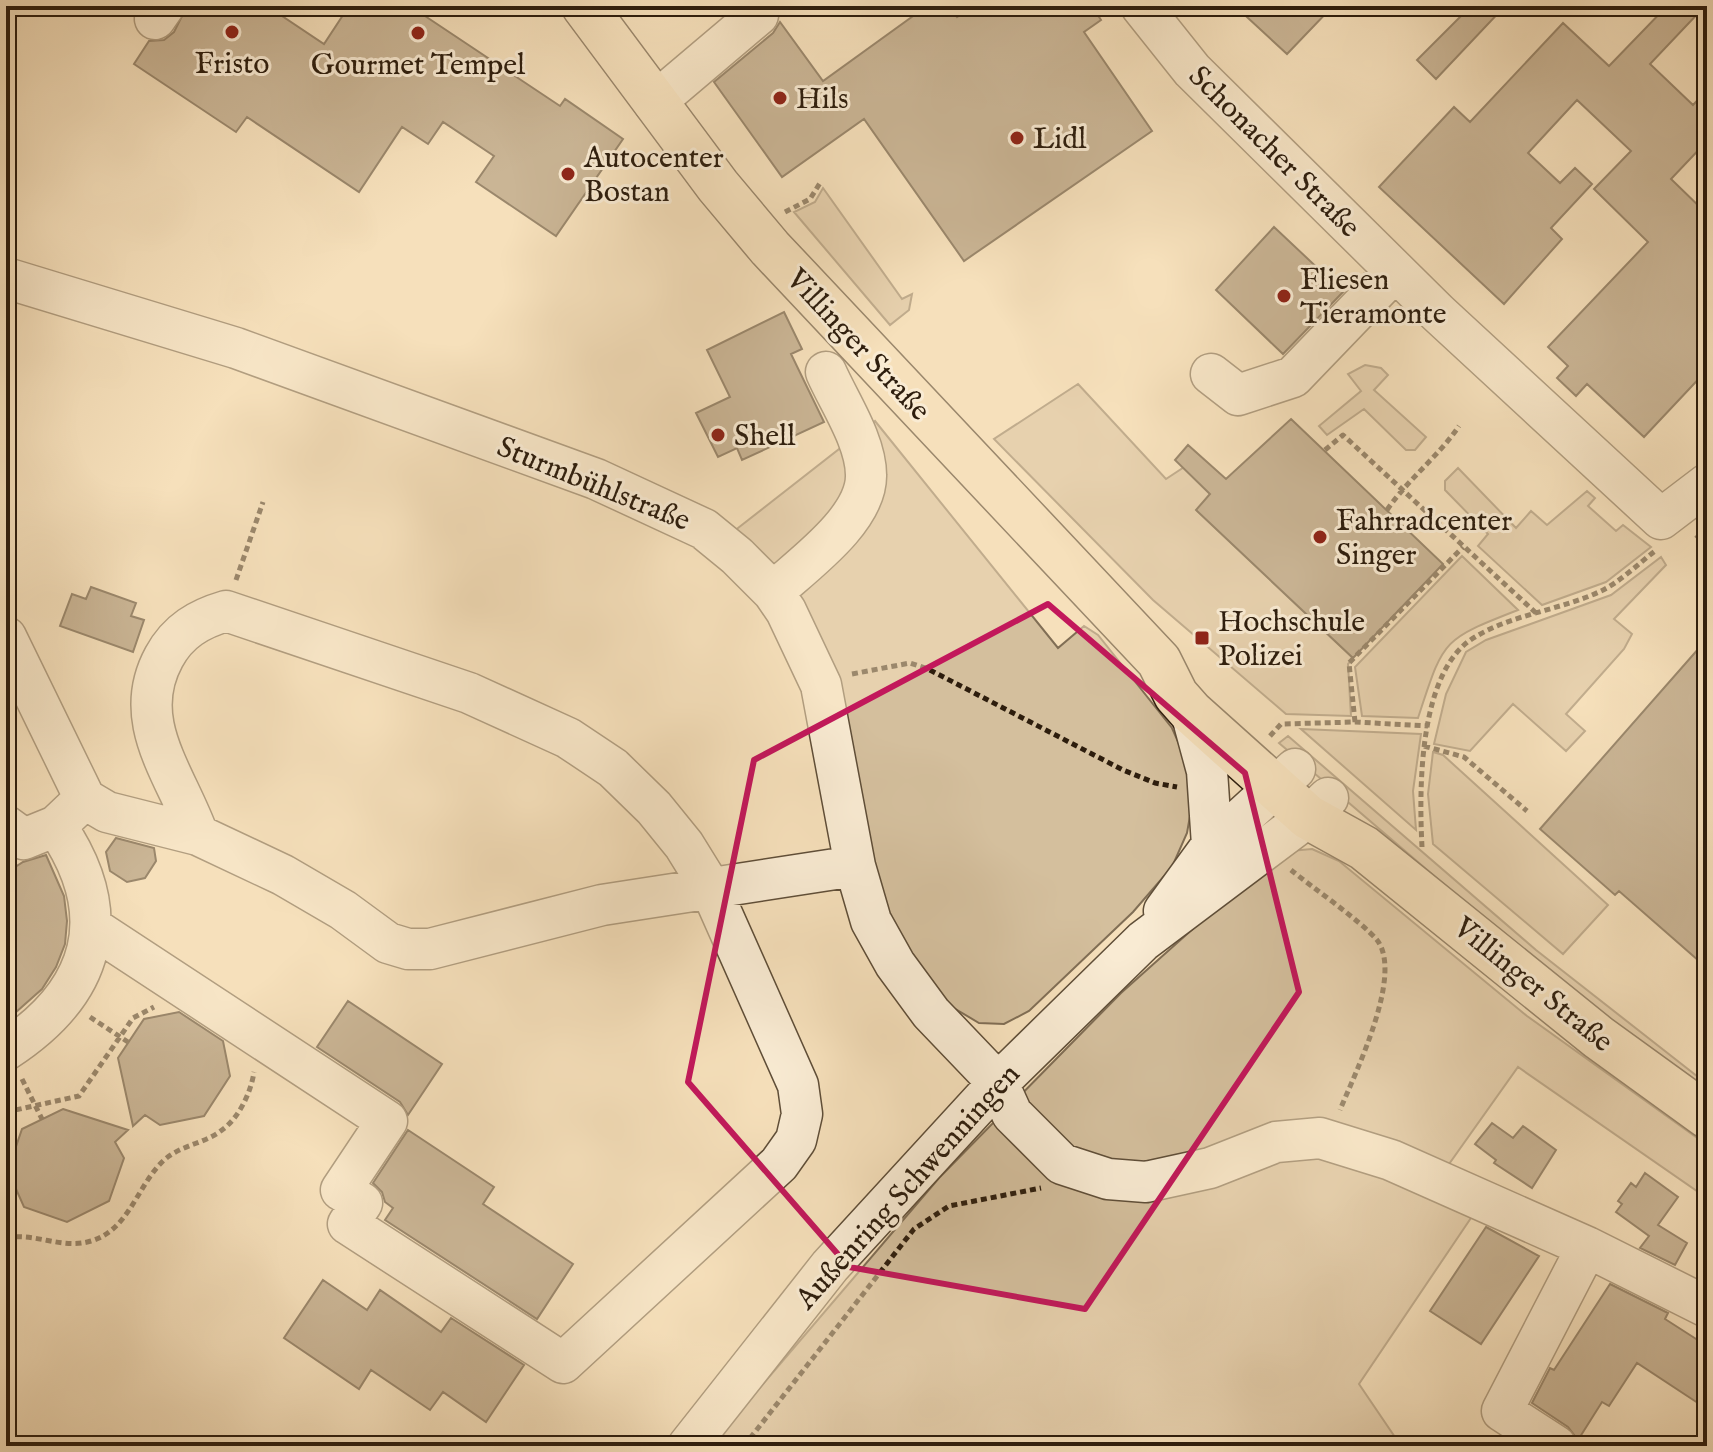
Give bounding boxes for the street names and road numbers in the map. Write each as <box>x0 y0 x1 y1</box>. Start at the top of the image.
street label: Schonacher Straße <box>1180 58 1368 246</box>
street label: Villinger Straße <box>777 261 938 429</box>
street label: Sturmbühlstraße <box>491 429 695 541</box>
street label: Villinger Straße <box>1444 909 1620 1062</box>
street label: Außenring Schwenningen <box>787 1056 1029 1319</box>

